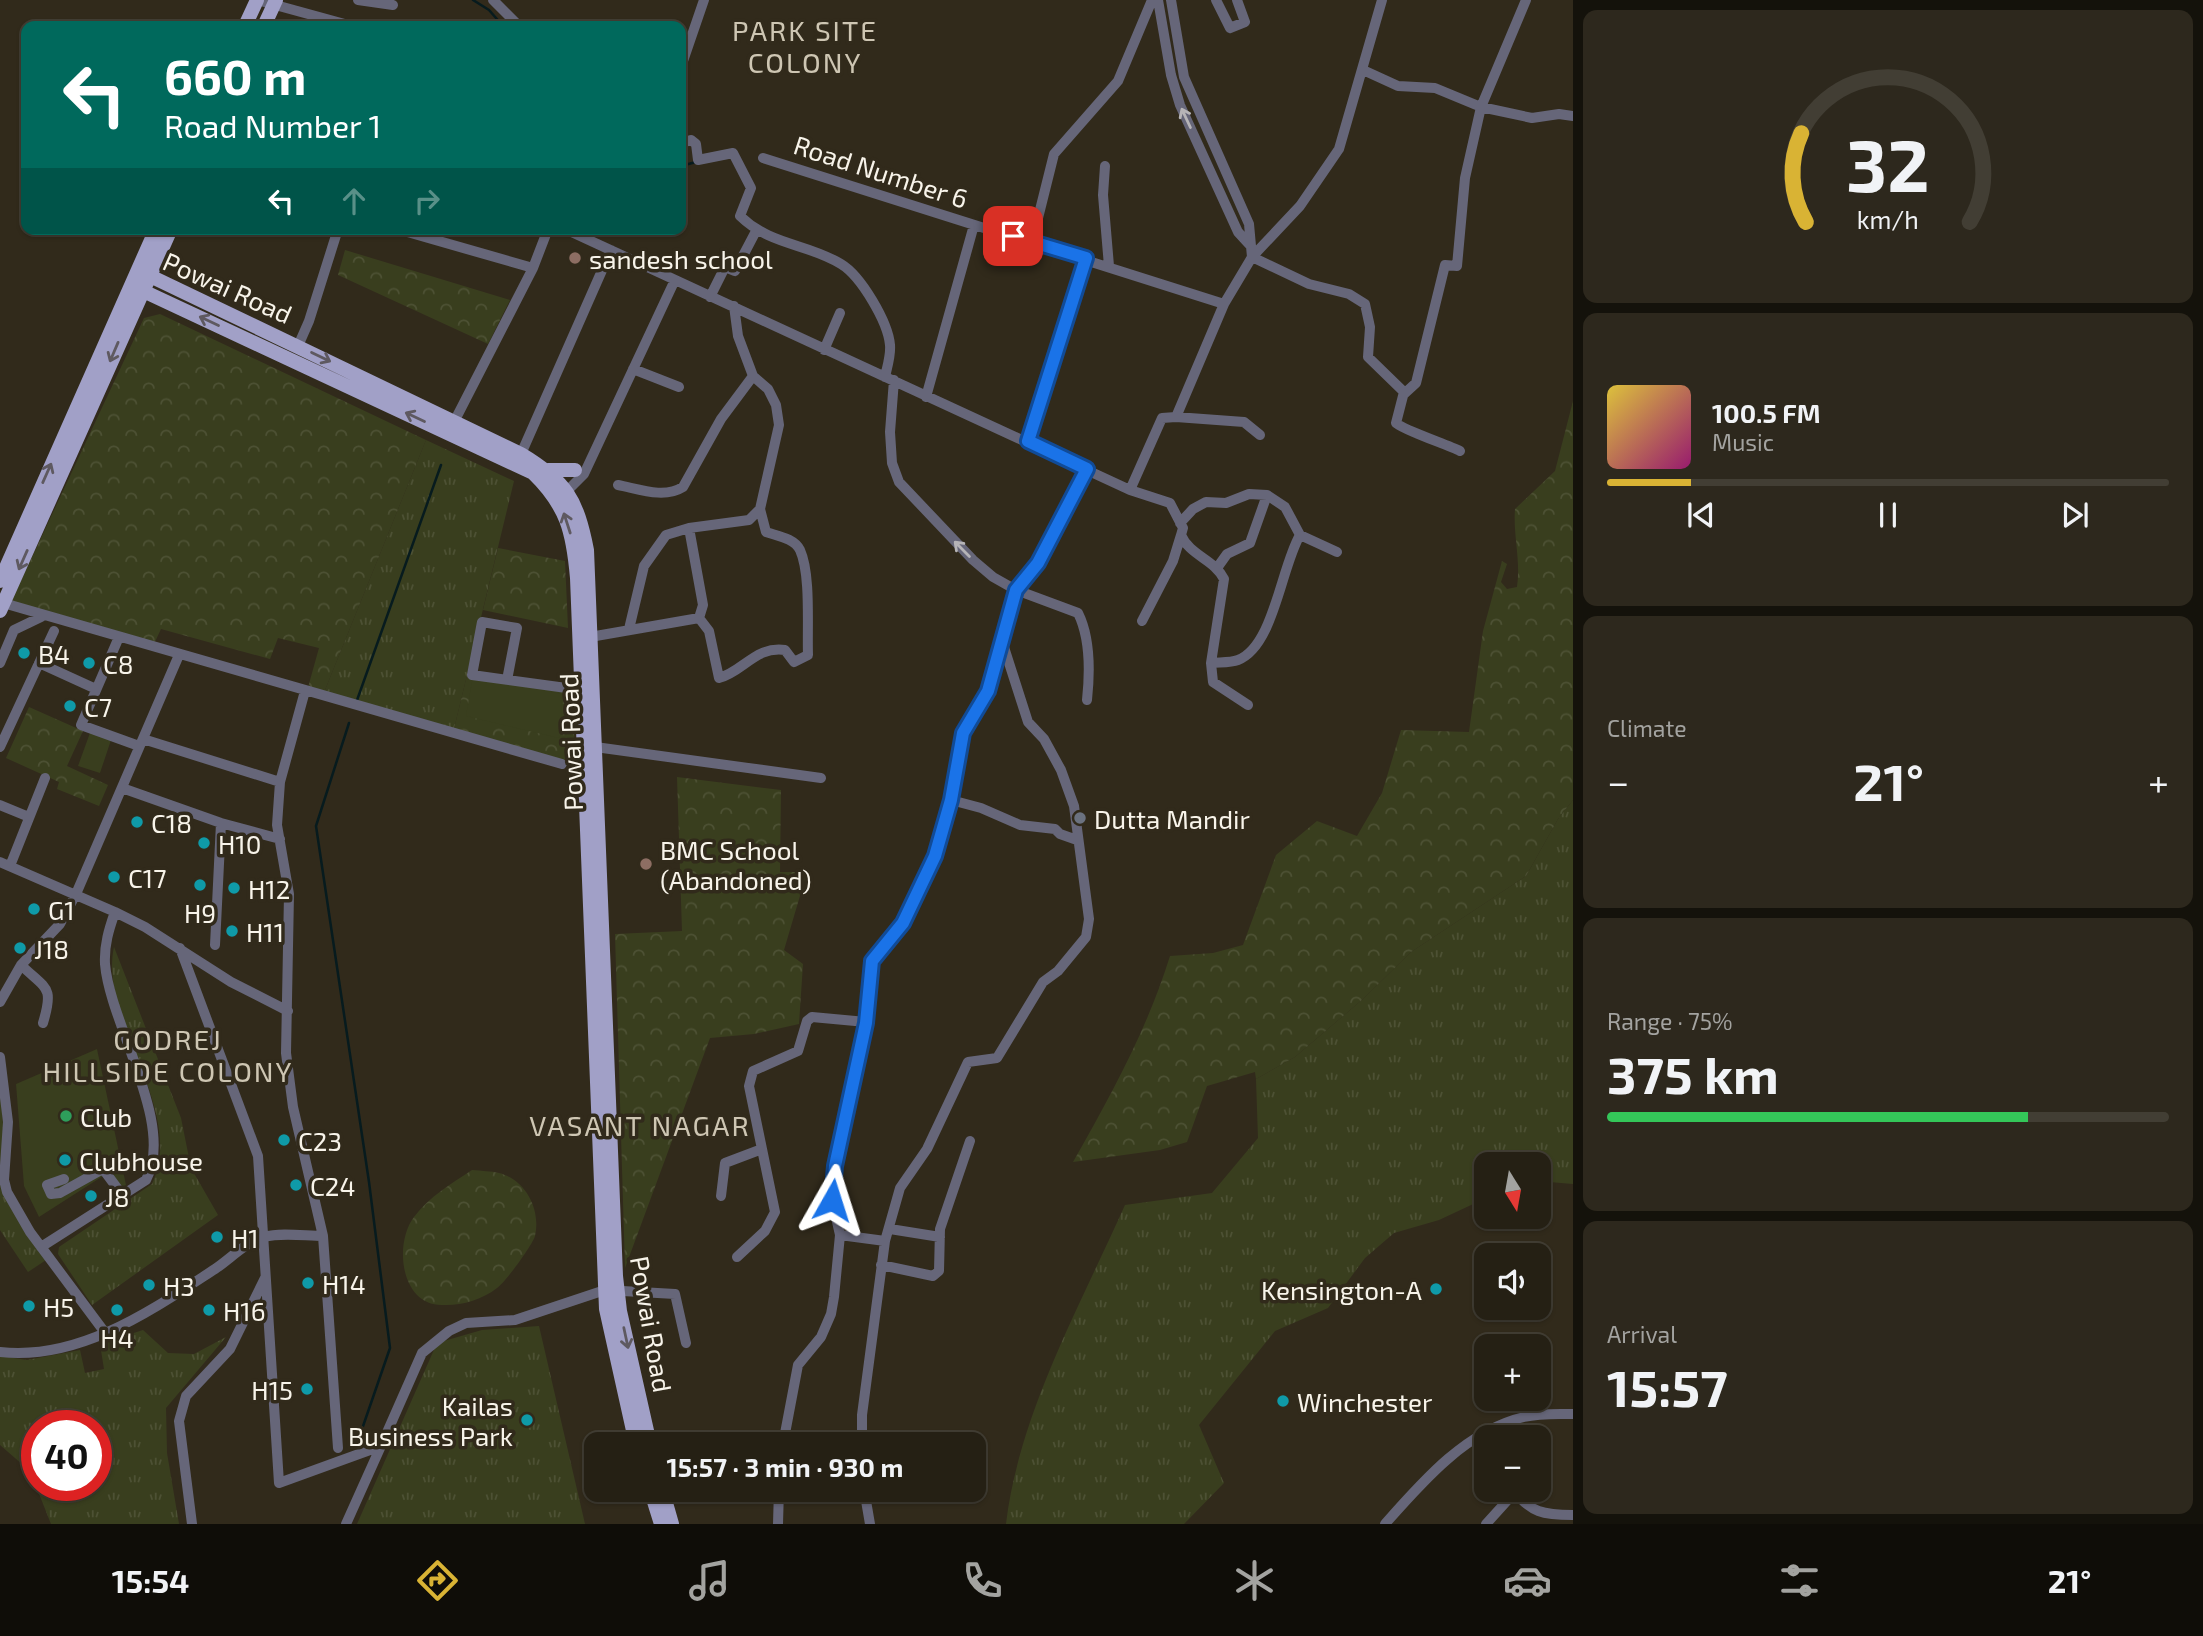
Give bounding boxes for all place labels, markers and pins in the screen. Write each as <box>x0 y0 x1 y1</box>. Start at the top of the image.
pin <box>983 206 1043 266</box>
place label: sandesh school <box>589 243 773 274</box>
marker: sandesh school <box>567 250 583 266</box>
place label: B4 <box>38 638 70 669</box>
marker: B4 <box>16 645 32 661</box>
place label: C8 <box>103 648 134 679</box>
marker: C8 <box>81 655 97 671</box>
place label: C7 <box>84 691 112 722</box>
marker: C7 <box>62 698 78 714</box>
place label: Dutta Mandir <box>1094 803 1250 834</box>
place label: C18 <box>151 807 192 838</box>
marker: Dutta Mandir <box>1072 810 1088 826</box>
marker: C18 <box>129 814 145 830</box>
place label: H10 <box>218 828 261 859</box>
place label: BMC School (Abandoned) <box>660 834 812 895</box>
marker: H10 <box>196 835 212 851</box>
marker: BMC School (Abandoned) <box>638 856 654 872</box>
place label: C17 <box>128 862 166 893</box>
marker: C17 <box>106 869 122 885</box>
place label: H12 <box>248 873 290 904</box>
marker: H9 <box>192 877 208 893</box>
marker: H12 <box>226 880 242 896</box>
place label: G1 <box>48 894 75 925</box>
place label: H9 <box>184 897 216 928</box>
marker: G1 <box>26 901 42 917</box>
place label: H11 <box>246 916 284 947</box>
marker: H11 <box>224 923 240 939</box>
place label: J18 <box>34 933 69 964</box>
marker: J18 <box>12 940 28 956</box>
place label: Club <box>80 1101 132 1132</box>
marker: Club <box>58 1108 74 1124</box>
place label: C23 <box>298 1125 342 1156</box>
marker: C23 <box>276 1132 292 1148</box>
place label: Clubhouse <box>79 1145 203 1176</box>
marker: Clubhouse <box>57 1152 73 1168</box>
place label: C24 <box>310 1170 355 1201</box>
marker: C24 <box>288 1177 304 1193</box>
place label: J8 <box>105 1181 130 1212</box>
marker: J8 <box>83 1188 99 1204</box>
place label: H1 <box>231 1222 259 1253</box>
marker: H1 <box>209 1229 225 1245</box>
place label: H14 <box>322 1268 366 1299</box>
place label: H3 <box>163 1270 195 1301</box>
place label: Kensington-A <box>1261 1274 1422 1305</box>
marker: H14 <box>300 1275 316 1291</box>
marker: H3 <box>141 1277 157 1293</box>
marker: Kensington-A <box>1428 1281 1444 1297</box>
place label: H5 <box>43 1291 74 1322</box>
place label: H16 <box>223 1295 266 1326</box>
marker: H5 <box>21 1298 37 1314</box>
marker: H4 <box>109 1302 125 1318</box>
marker: H16 <box>201 1302 217 1318</box>
place label: H4 <box>100 1322 134 1353</box>
place label: H15 <box>251 1374 293 1405</box>
marker: H15 <box>299 1381 315 1397</box>
place label: Winchester <box>1297 1386 1433 1417</box>
place label: Kailas Business Park <box>348 1390 513 1451</box>
marker: Winchester <box>1275 1393 1291 1409</box>
marker: Kailas Business Park <box>519 1412 535 1428</box>

